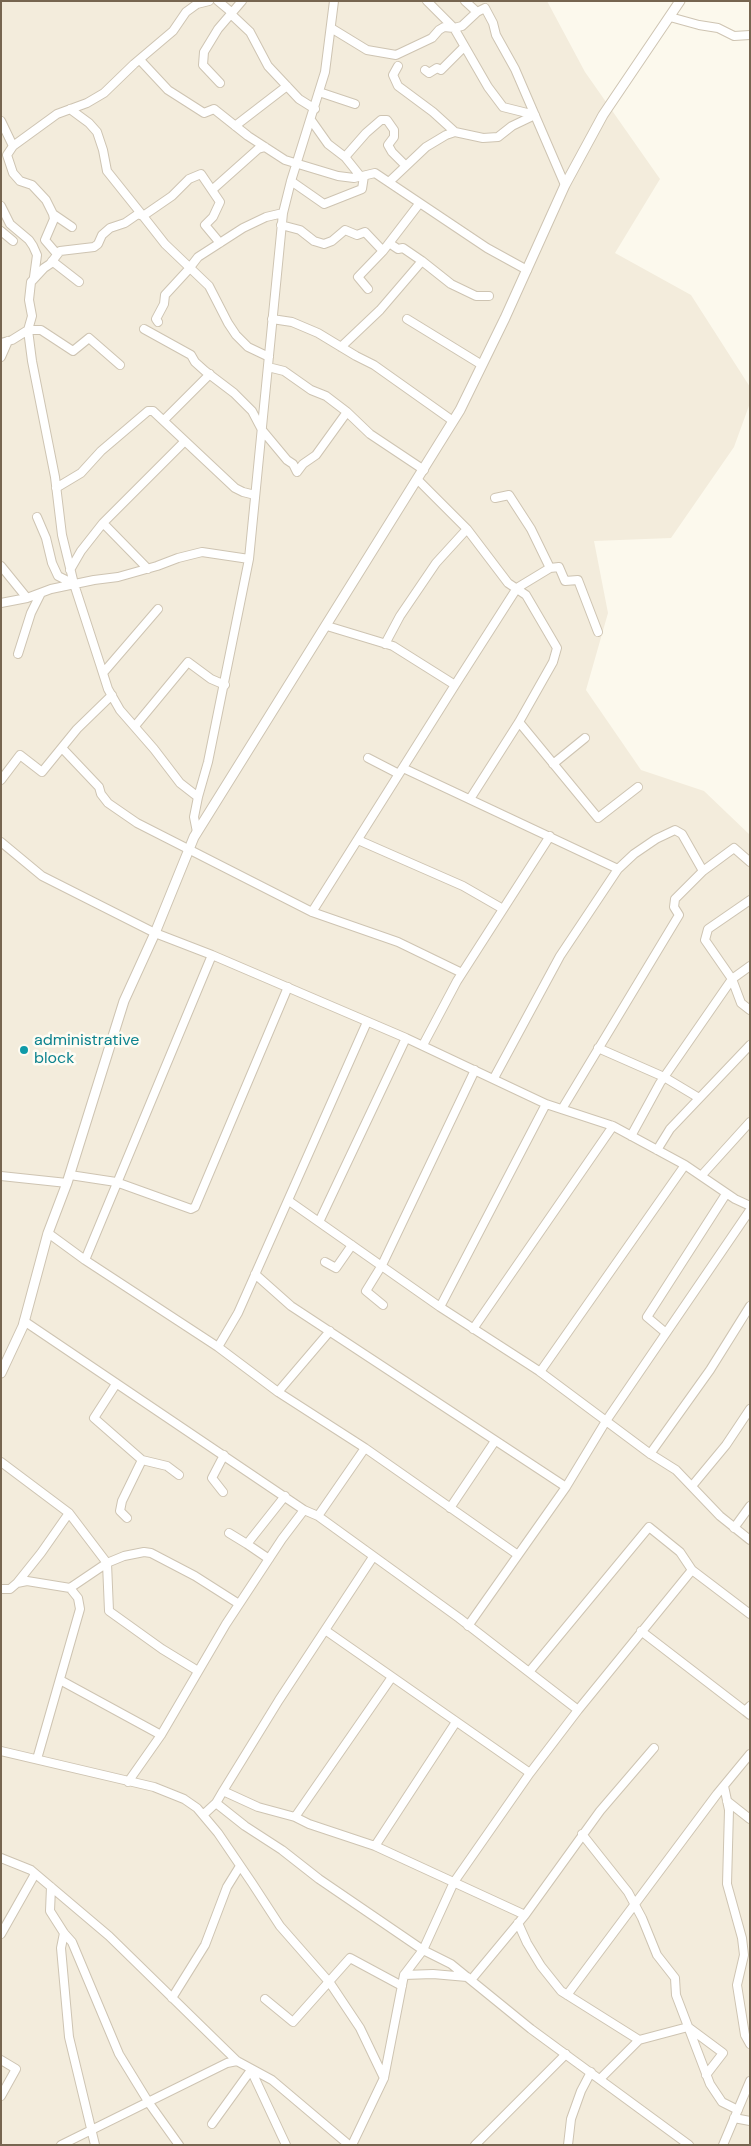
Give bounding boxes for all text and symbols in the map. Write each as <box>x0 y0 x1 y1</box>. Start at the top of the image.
place label: administrative block <box>34 1031 139 1069</box>
marker: administrative block <box>18 1044 30 1056</box>

